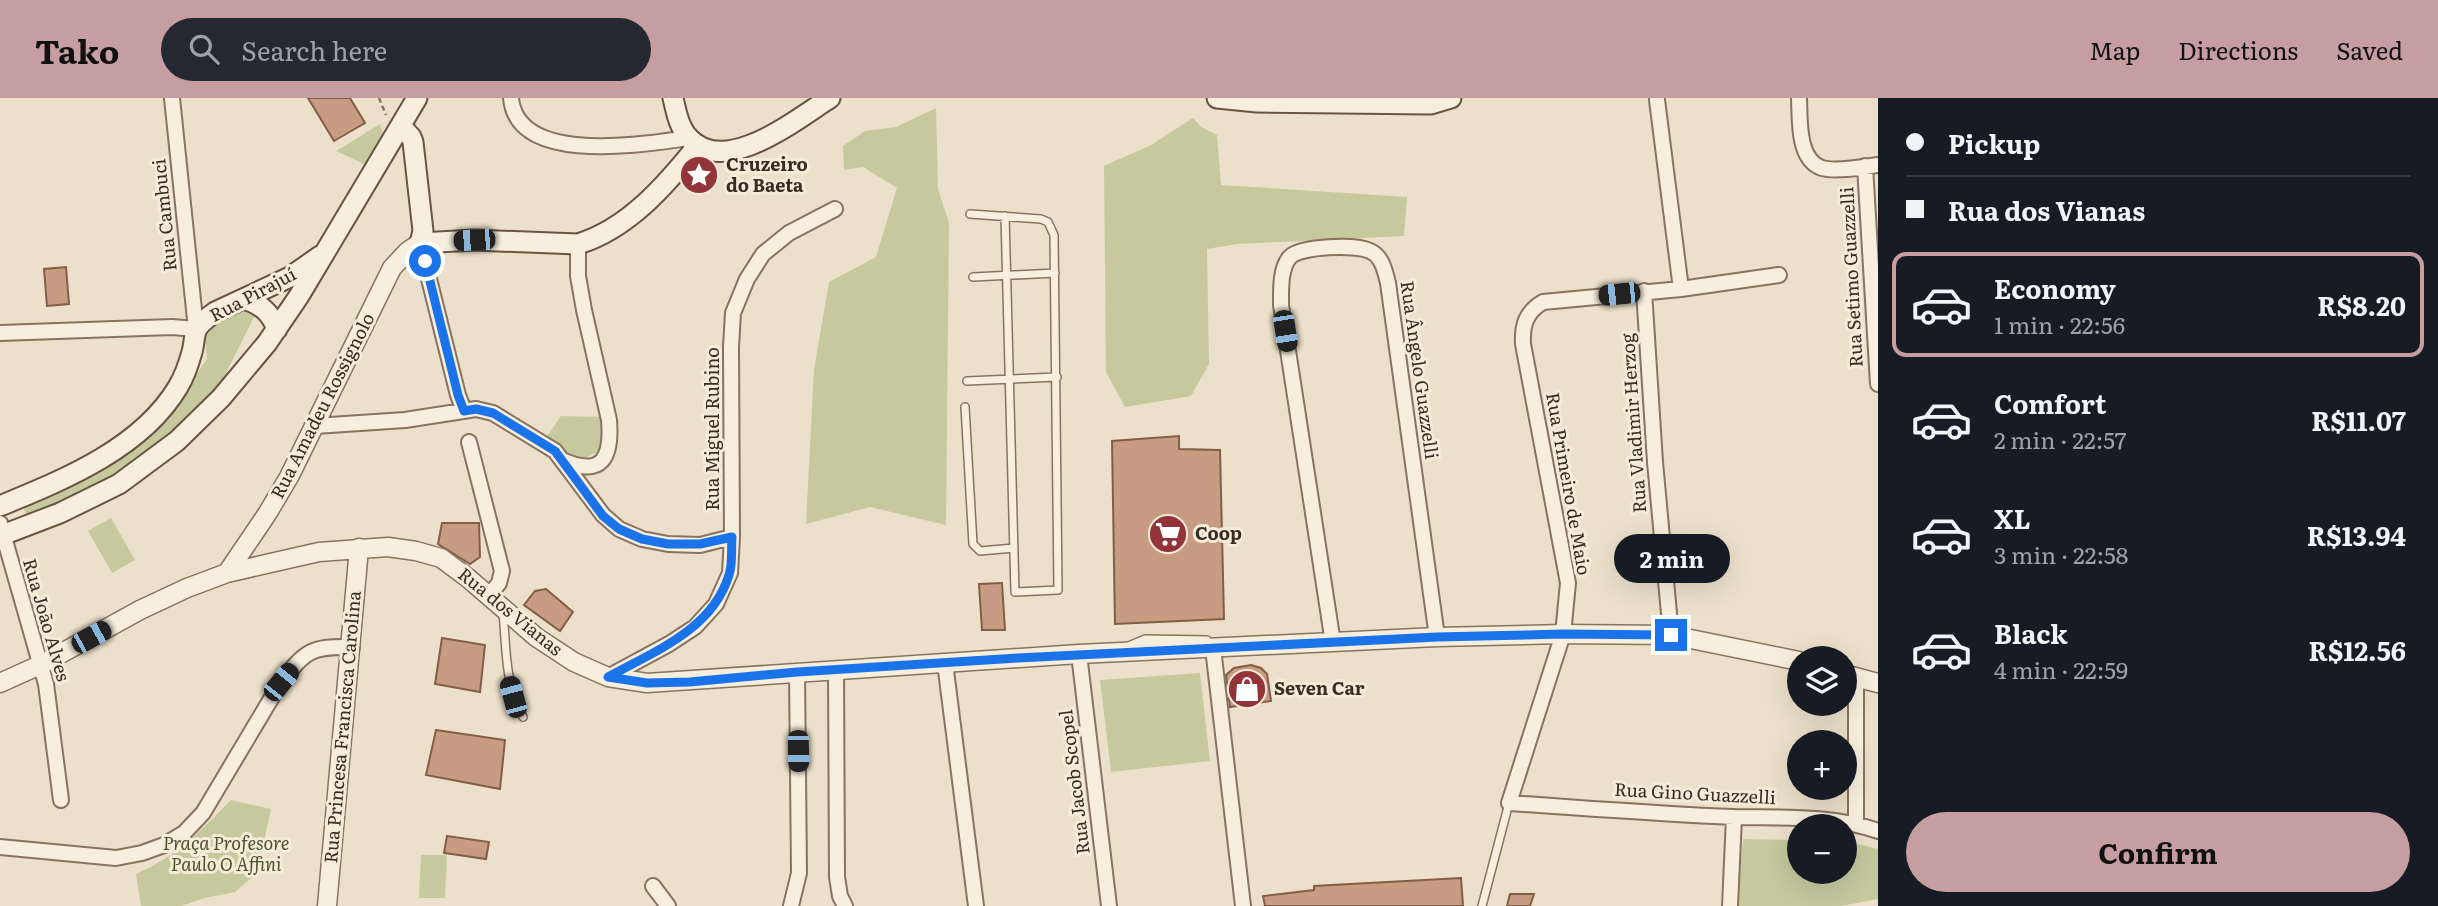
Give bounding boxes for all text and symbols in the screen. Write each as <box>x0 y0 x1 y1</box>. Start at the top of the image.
search box <box>161 18 651 81</box>
text: Tako <box>35 25 119 74</box>
icon: search <box>185 30 223 68</box>
text: Search here <box>241 30 387 69</box>
text: Map <box>2089 32 2140 67</box>
text: Directions <box>2178 32 2298 67</box>
text: Saved <box>2336 32 2403 67</box>
text: Pickup <box>1948 123 2040 162</box>
place label: Cruzeiro do Baeta <box>726 150 808 198</box>
place icon: Cruzeiro do Baeta <box>678 154 720 196</box>
street label: Rua Cambuci <box>144 158 183 273</box>
street label: Rua Setimo Guazzelli <box>1832 186 1869 368</box>
text: Rua dos Vianas <box>1948 190 2145 229</box>
car <box>453 228 496 252</box>
route start <box>409 245 441 277</box>
street label: Rua Pirajuí <box>204 260 300 328</box>
text: Economy <box>1994 268 2116 307</box>
icon: car <box>1910 273 1973 336</box>
street label: Rua Ângelo Guazzelli <box>1395 279 1446 461</box>
car <box>1598 281 1641 307</box>
text: R$8.20 <box>2317 285 2406 324</box>
text: 1 min · 22:56 <box>1994 307 2125 341</box>
street label: Rua Amadeu Rossignolo <box>263 308 380 503</box>
car <box>1272 309 1299 353</box>
street label: Rua Vladimir Herzog <box>1613 331 1652 514</box>
street label: Rua Miguel Rubino <box>698 347 725 511</box>
text: Comfort <box>1994 383 2106 422</box>
icon: car <box>1910 388 1973 451</box>
street label: Rua Primeiro de Maio <box>1540 390 1599 577</box>
text: R$11.07 <box>2311 400 2406 439</box>
text: 2 min · 22:57 <box>1994 422 2127 456</box>
text: XL <box>1994 498 2031 537</box>
icon: car <box>1910 503 1973 566</box>
supermarket icon: Coop <box>1147 513 1189 555</box>
text: R$13.94 <box>2307 515 2406 554</box>
place label: Coop <box>1195 519 1242 546</box>
callout: 2 min <box>1613 533 1729 582</box>
text: 3 min · 22:58 <box>1994 537 2128 571</box>
text: 2 min <box>1640 541 1704 575</box>
street label: Rua João Alves <box>17 555 78 684</box>
street label: Rua dos Vianas <box>453 560 569 662</box>
street label: Rua Princesa Francisca Carolina <box>316 589 367 864</box>
text: Black <box>1994 613 2068 652</box>
car <box>68 618 115 656</box>
icon: car <box>1910 618 1973 681</box>
route end <box>1655 619 1687 651</box>
text: R$12.56 <box>2309 630 2406 669</box>
map controls <box>1787 646 1857 884</box>
button: layers <box>1787 646 1857 716</box>
text: 4 min · 22:59 <box>1994 652 2128 686</box>
car <box>260 659 303 705</box>
shop icon: Seven Car <box>1226 668 1268 710</box>
car <box>498 674 529 720</box>
place label: Seven Car <box>1274 674 1365 701</box>
street label: Rua Jacob Scopel <box>1051 708 1096 856</box>
car <box>788 730 809 772</box>
button: + <box>1787 730 1857 800</box>
street label: Rua Gino Guazzelli <box>1614 775 1777 810</box>
button: Confirm <box>1906 812 2410 892</box>
button: − <box>1787 814 1857 884</box>
park label: Praça Profesore Paulo O Affini <box>163 829 289 877</box>

